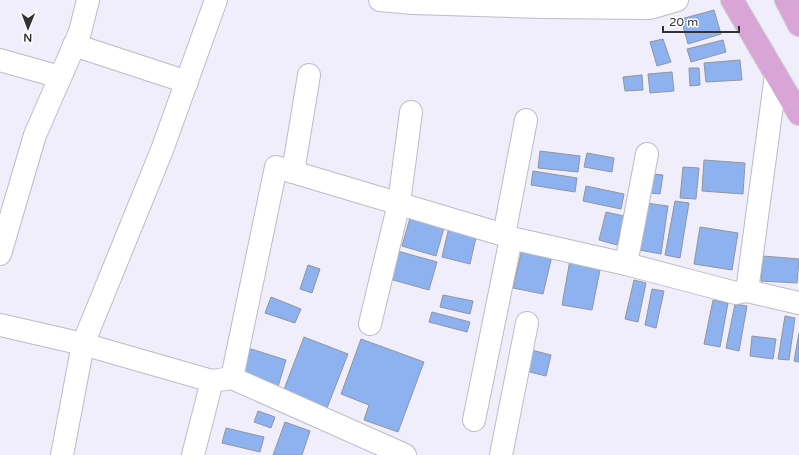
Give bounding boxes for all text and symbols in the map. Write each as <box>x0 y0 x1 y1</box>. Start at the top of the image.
north arrow <box>8 8 48 48</box>
scale bar <box>663 8 739 34</box>
text: 20 m <box>669 15 698 29</box>
text: N <box>23 31 32 44</box>

